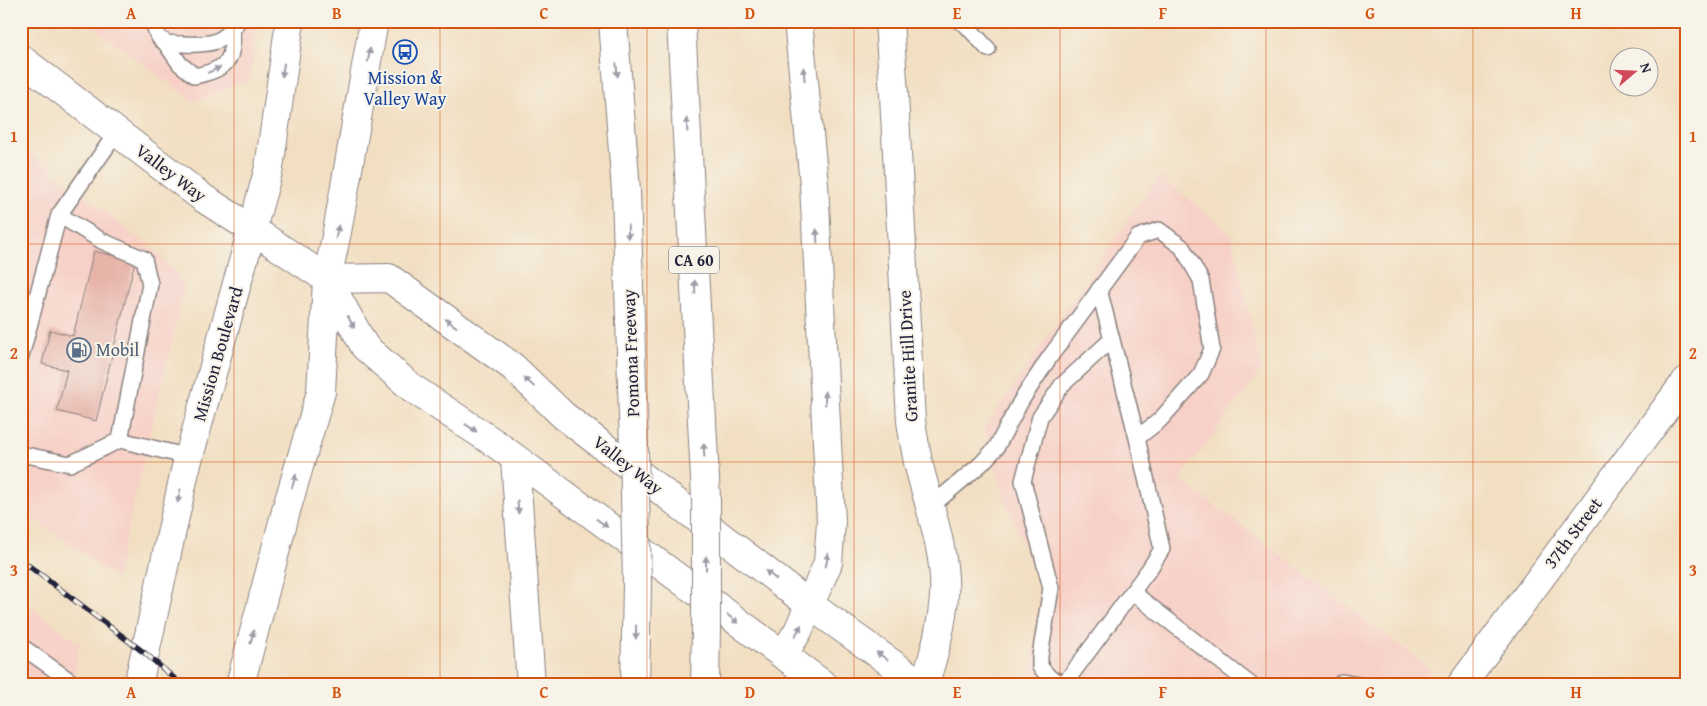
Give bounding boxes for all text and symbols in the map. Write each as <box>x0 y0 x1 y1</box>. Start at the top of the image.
text: A <box>126 1 137 25</box>
text: B <box>332 1 342 25</box>
text: C <box>539 1 549 25</box>
text: D <box>745 1 755 25</box>
text: E <box>953 1 962 25</box>
text: F <box>1159 1 1167 25</box>
text: G <box>1365 1 1375 25</box>
text: H <box>1570 1 1582 25</box>
bus stop icon: Mission & Valley Way <box>392 39 418 65</box>
one-way arrow <box>366 46 374 62</box>
north arrow <box>1610 48 1660 98</box>
text: N <box>1635 60 1657 76</box>
one-way arrow <box>279 62 287 78</box>
one-way arrow <box>613 62 621 78</box>
place label: Mission & Valley Way <box>364 64 446 112</box>
one-way arrow <box>800 65 808 81</box>
one-way arrow <box>207 66 221 74</box>
one-way arrow <box>682 117 690 133</box>
text: 1 <box>10 124 18 148</box>
text: 1 <box>1689 124 1697 148</box>
street label: Valley Way <box>130 137 213 208</box>
one-way arrow <box>333 224 341 239</box>
one-way arrow <box>624 224 632 240</box>
one-way arrow <box>812 227 820 243</box>
road number: CA 60 <box>669 246 719 274</box>
one-way arrow <box>691 279 699 295</box>
street label: Mission Boulevard <box>185 283 250 424</box>
street label: Pomona Freeway <box>615 288 646 418</box>
street label: Granite Hill Drive <box>891 290 924 423</box>
one-way arrow <box>346 315 355 328</box>
one-way arrow <box>444 318 458 328</box>
place label: Mobil <box>96 336 139 363</box>
fuel station icon: Mobil <box>66 337 92 363</box>
text: 2 <box>10 341 18 365</box>
text: 2 <box>1689 341 1697 365</box>
one-way arrow <box>523 376 535 388</box>
one-way arrow <box>820 390 828 406</box>
one-way arrow <box>464 423 477 433</box>
street label: Valley Way <box>587 428 669 501</box>
one-way arrow <box>699 441 707 457</box>
one-way arrow <box>291 473 299 488</box>
one-way arrow <box>175 489 183 504</box>
street label: 37th Street <box>1537 491 1609 574</box>
one-way arrow <box>515 500 523 516</box>
one-way arrow <box>595 518 609 528</box>
one-way arrow <box>824 551 832 567</box>
one-way arrow <box>702 555 710 571</box>
text: 3 <box>10 558 18 582</box>
text: 3 <box>1689 558 1697 582</box>
one-way arrow <box>764 570 778 580</box>
one-way arrow <box>727 614 740 624</box>
one-way arrow <box>631 624 639 640</box>
one-way arrow <box>793 624 802 637</box>
one-way arrow <box>248 630 256 645</box>
one-way arrow <box>876 651 889 662</box>
text: A <box>126 680 137 704</box>
text: B <box>332 680 342 704</box>
text: C <box>539 680 549 704</box>
text: D <box>745 680 755 704</box>
text: E <box>953 680 962 704</box>
text: F <box>1159 680 1167 704</box>
text: G <box>1365 680 1375 704</box>
text: H <box>1570 680 1582 704</box>

